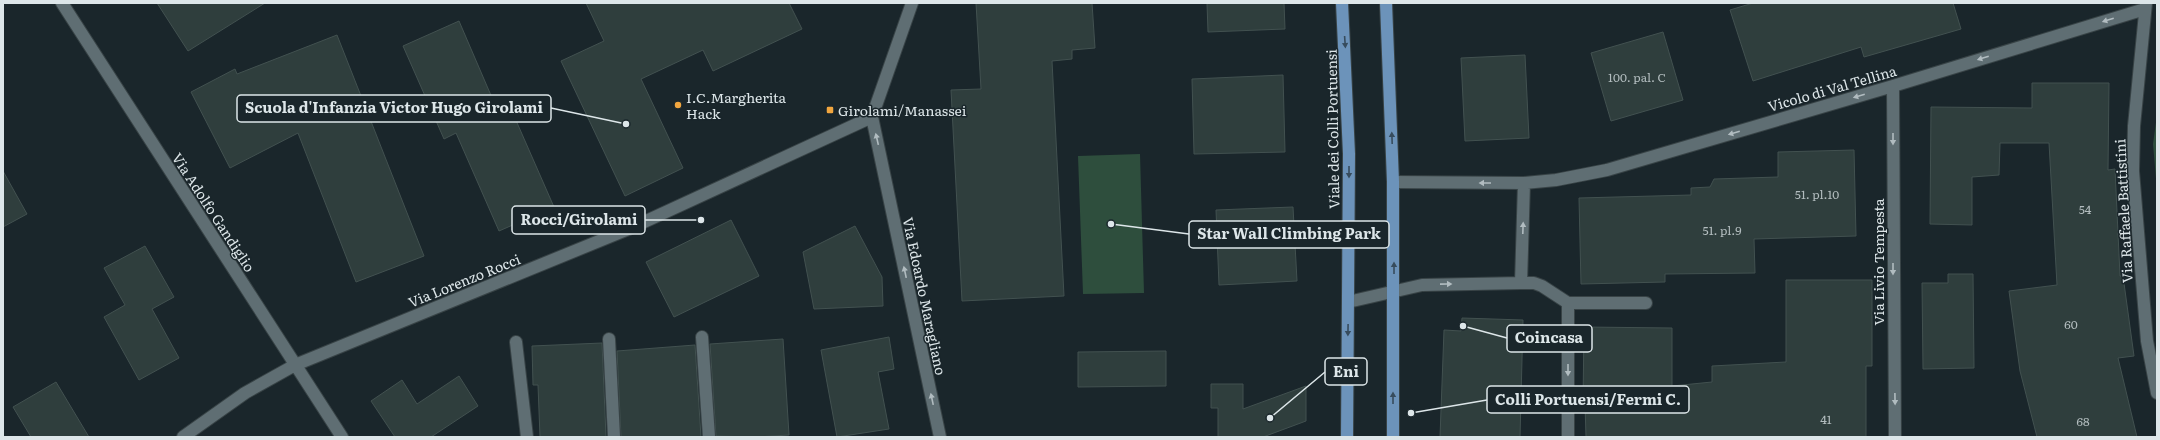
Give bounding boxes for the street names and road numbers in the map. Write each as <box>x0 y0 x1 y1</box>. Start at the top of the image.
street label: Viale dei Colli Portuensi <box>1321 49 1343 209</box>
street label: Vicolo di Val Tellina <box>1765 60 1899 116</box>
street label: Via Raffaele Battistini <box>2109 138 2137 284</box>
street label: Via Adolfo Gandiglio <box>168 149 260 275</box>
street label: Via Livio Tempesta <box>1868 198 1888 326</box>
street label: Via Edoardo Maragliano <box>898 215 952 377</box>
street label: Via Lorenzo Rocci <box>405 248 523 312</box>

